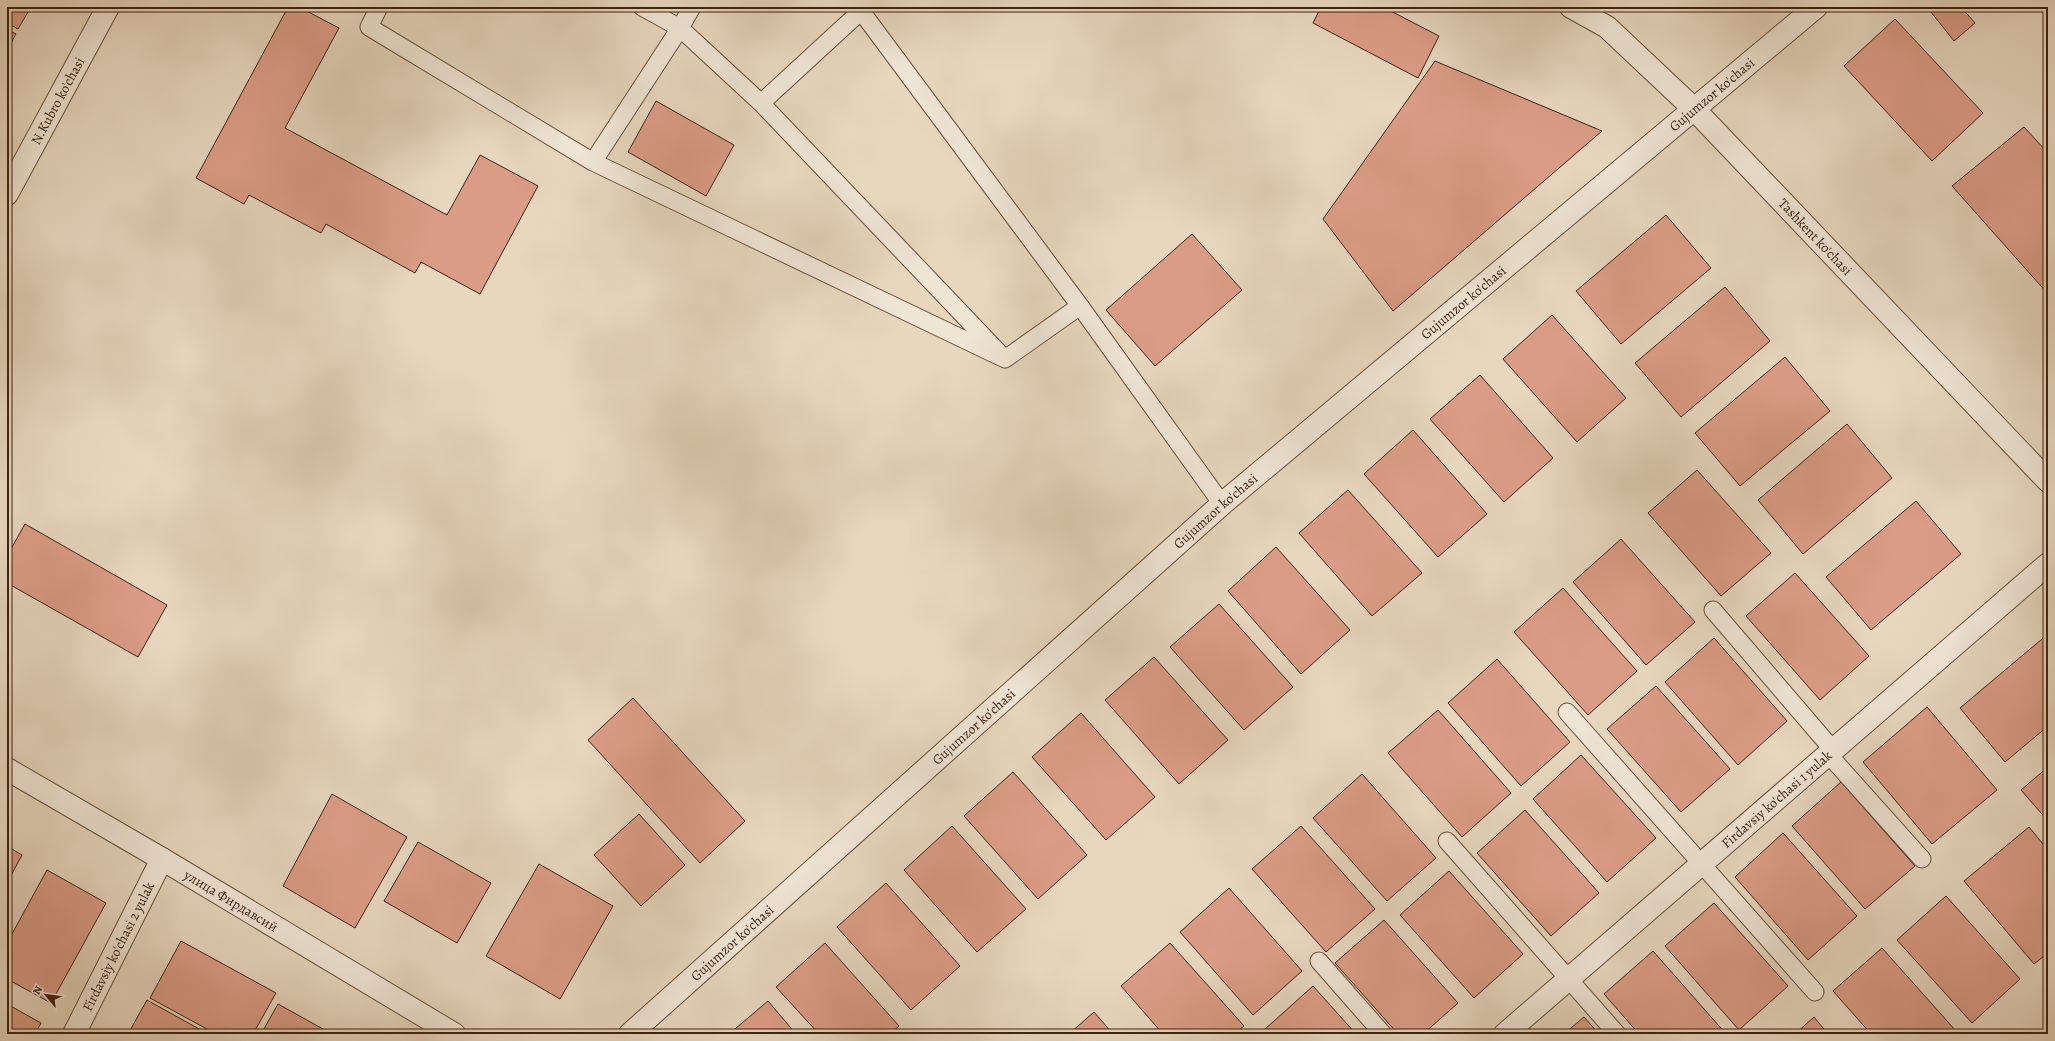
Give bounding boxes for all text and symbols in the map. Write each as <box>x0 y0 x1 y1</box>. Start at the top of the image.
street label: Gujumzor ko'chasi <box>1665 53 1759 136</box>
street label: N.Kubro ko'chasi <box>26 54 89 148</box>
street label: Tashkent ko'chasi <box>1774 194 1856 280</box>
street label: Gujumzor ko'chasi <box>1417 261 1510 344</box>
street label: Gujumzor ko'chasi <box>1169 469 1262 553</box>
street label: Gujumzor ko'chasi <box>928 684 1020 769</box>
street label: Firdavsiy ko'chasi 1 yulak <box>1717 746 1836 853</box>
street label: улица Фирдавсий <box>180 865 282 936</box>
street label: Firdavsiy ko'chasi 2 yulak <box>78 879 159 1015</box>
street label: Gujumzor ko'chasi <box>687 901 778 985</box>
north arrow <box>26 975 66 1015</box>
text: N <box>29 983 46 998</box>

